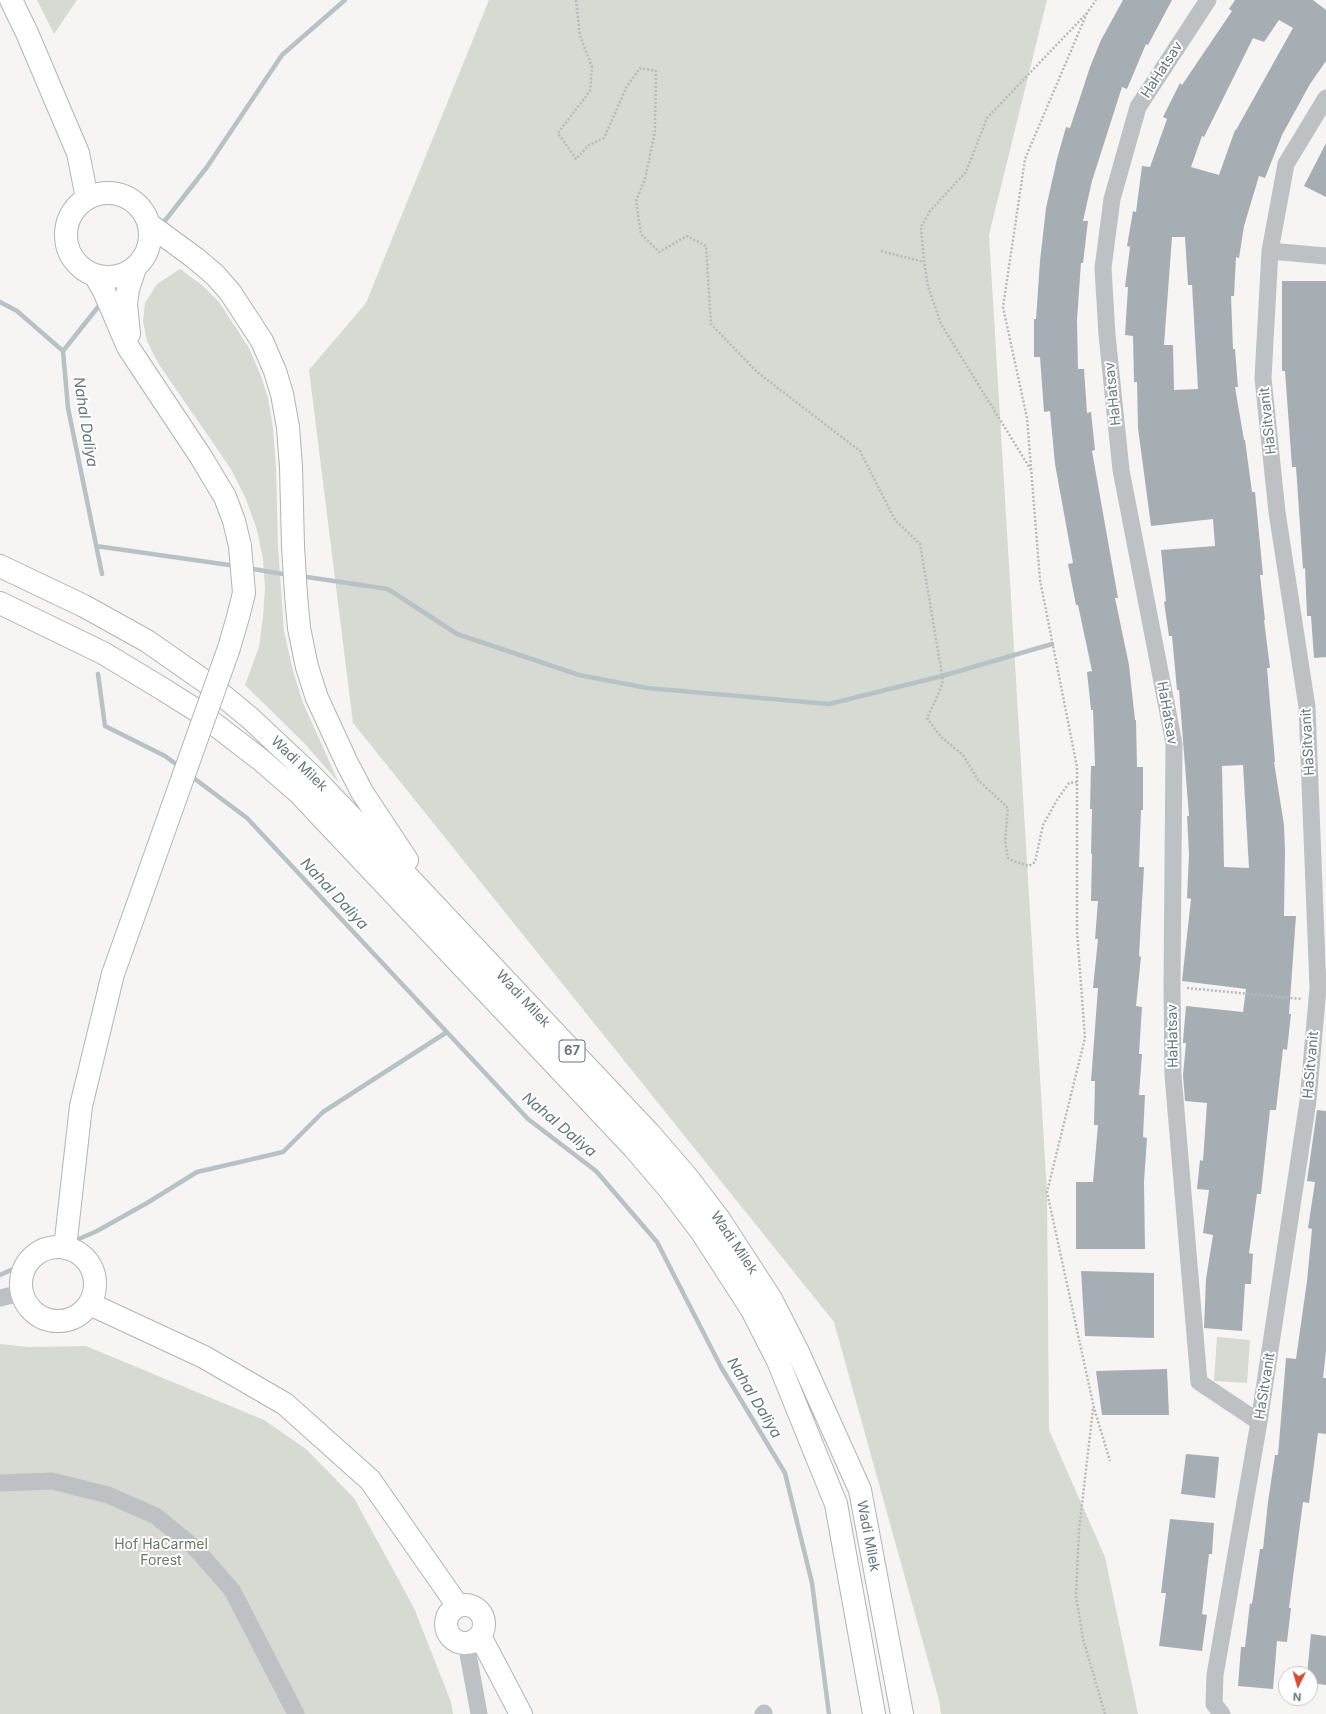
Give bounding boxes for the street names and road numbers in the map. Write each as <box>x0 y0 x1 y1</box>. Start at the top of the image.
street label: HaHatsav <box>1138 39 1186 101</box>
street label: HaHatsav <box>1101 361 1125 427</box>
street label: HaSitvanit <box>1256 387 1280 455</box>
street label: HaHatsav <box>1153 680 1181 746</box>
street label: HaSitvanit <box>1298 708 1318 776</box>
street label: Wadi Milek <box>267 733 331 795</box>
street label: Wadi Milek <box>492 967 554 1031</box>
street label: HaHatsav <box>1164 1004 1182 1068</box>
street label: HaSitvanit <box>1300 1031 1322 1099</box>
road number: 67 <box>559 1040 585 1062</box>
street label: Wadi Milek <box>707 1208 761 1278</box>
street label: HaSitvanit <box>1251 1351 1279 1421</box>
street label: Wadi Milek <box>853 1499 883 1573</box>

